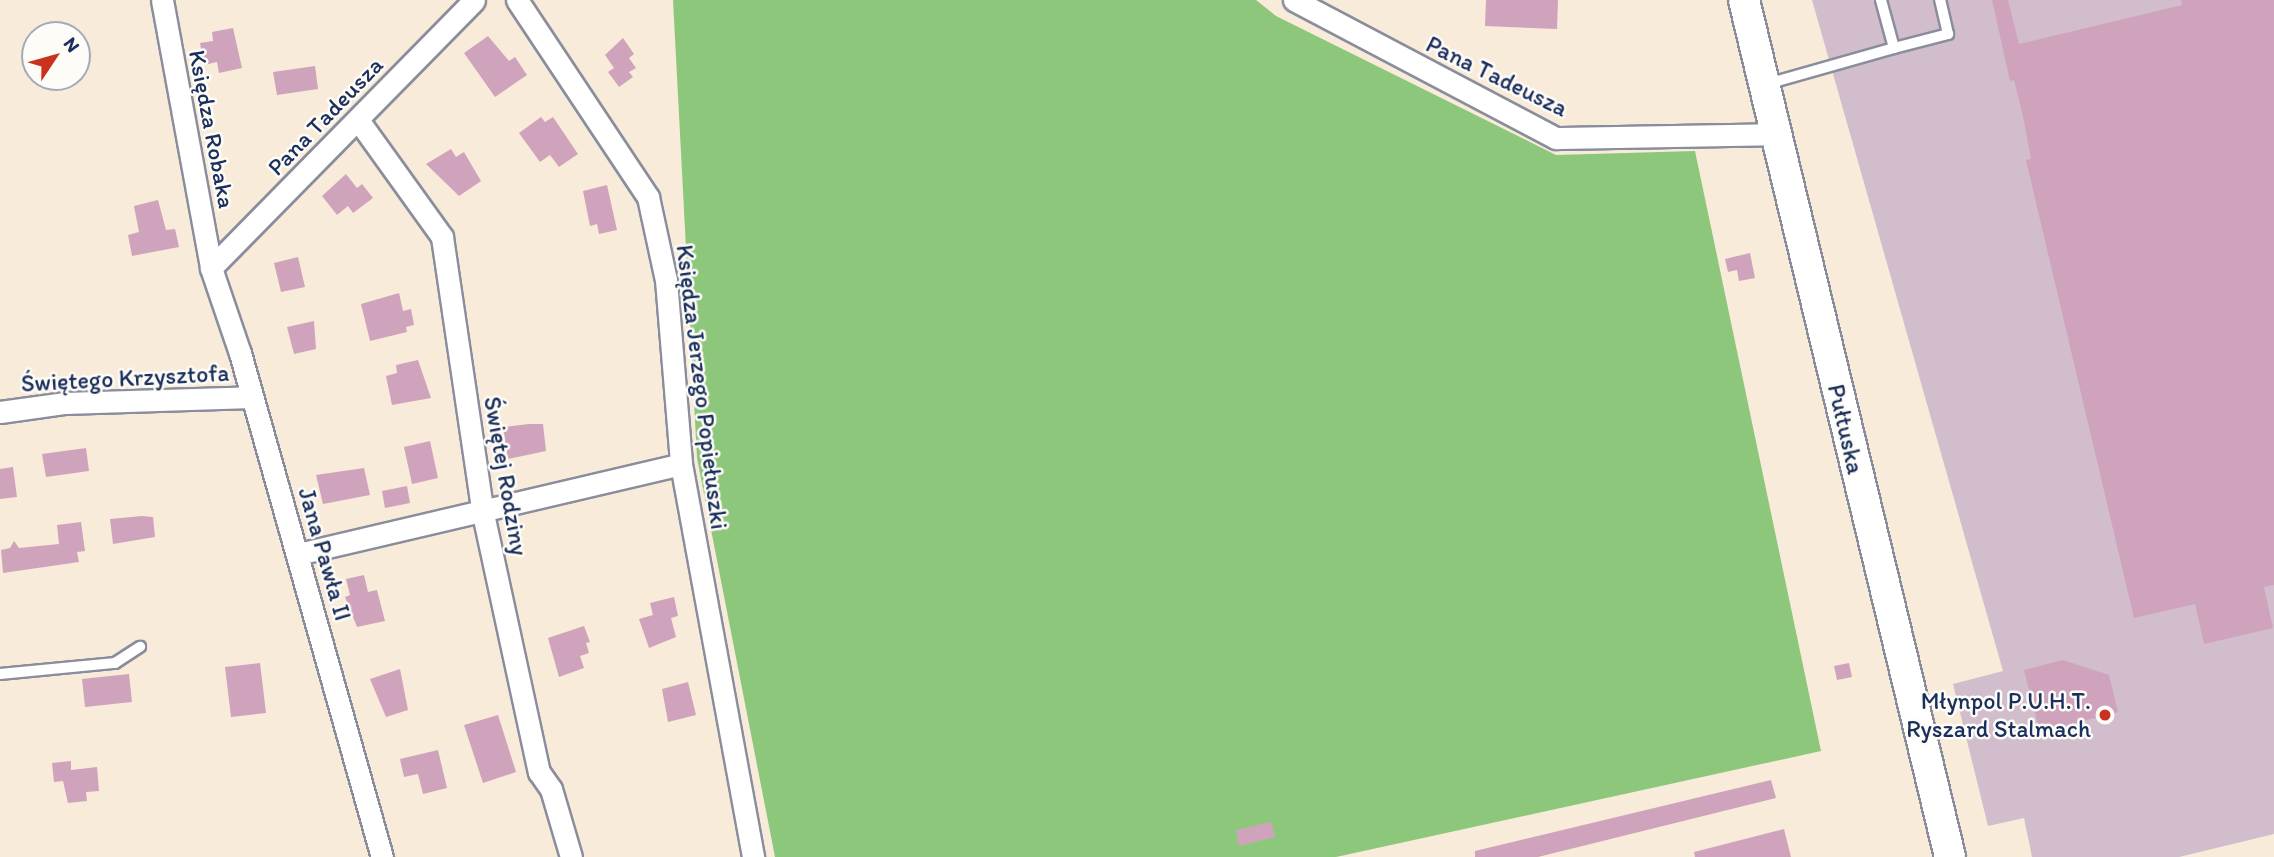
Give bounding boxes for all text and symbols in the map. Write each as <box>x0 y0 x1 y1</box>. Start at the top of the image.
north arrow <box>21 21 91 91</box>
street label: Pana Tadeusza <box>1422 30 1572 122</box>
text: N <box>59 33 85 56</box>
street label: Księdza Robaka <box>183 48 241 210</box>
street label: Pana Tadeusza <box>262 51 388 181</box>
street label: Księdza Jerzego Popiełuszki <box>670 243 734 531</box>
street label: Świętego Krzysztofa <box>20 358 230 398</box>
street label: Pułtuska <box>1822 381 1870 477</box>
street label: Świętej Rodziny <box>478 394 534 558</box>
street label: Jana Pawła II <box>292 485 358 623</box>
place label: Młynpol P.U.H.T. Ryszard Stalmach <box>1906 687 2091 743</box>
marker: Młynpol P.U.H.T. Ryszard Stalmach <box>2097 707 2113 723</box>

